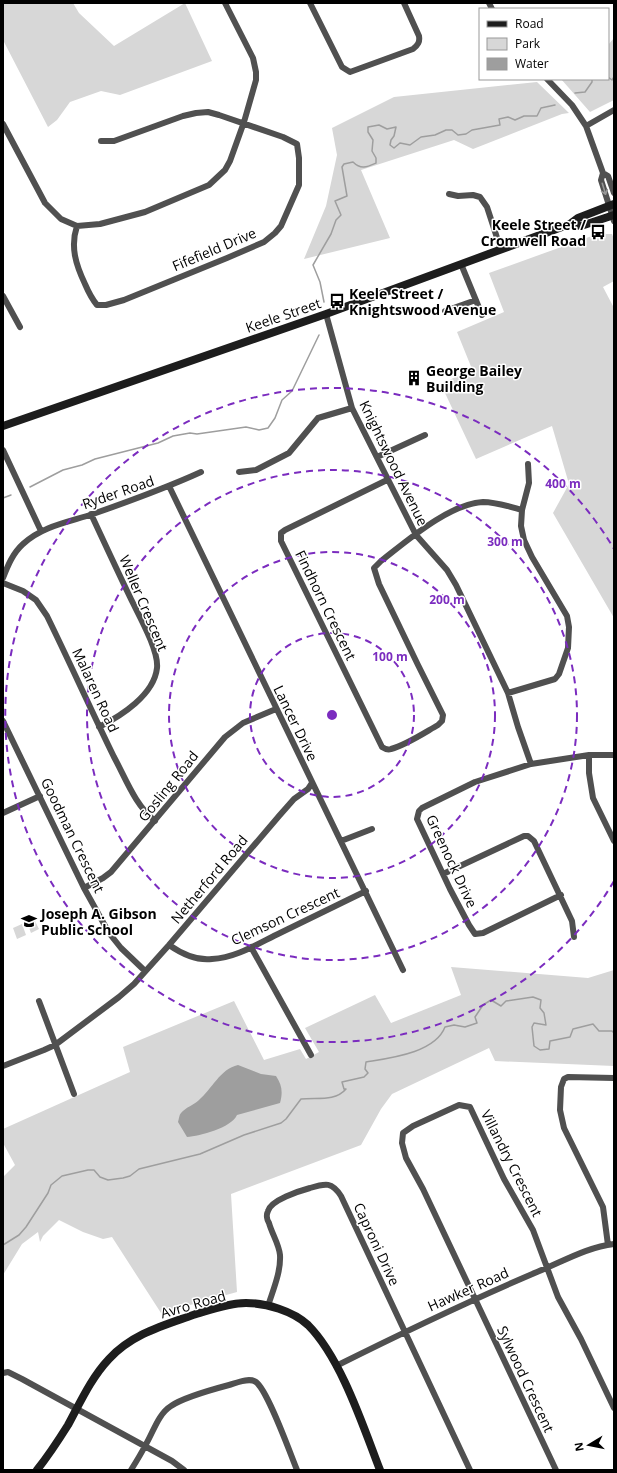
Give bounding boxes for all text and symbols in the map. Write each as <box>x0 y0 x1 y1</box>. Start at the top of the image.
legend <box>479 8 609 80</box>
text: Road <box>515 15 544 32</box>
text: Park <box>515 35 541 52</box>
text: Water <box>515 55 549 72</box>
one-way arrow <box>601 183 608 196</box>
place label: Keele Street / Cromwell Road <box>481 215 586 250</box>
street label: Fifefield Drive <box>169 223 259 275</box>
bus stop icon: Keele Street / Cromwell Road <box>589 223 607 241</box>
place label: Keele Street / Knightswood Avenue <box>349 284 496 319</box>
bus stop icon: Keele Street / Knightswood Avenue <box>328 292 346 310</box>
street label: Keele Street <box>243 293 323 337</box>
place label: George Bailey Building <box>426 361 522 396</box>
building icon: George Bailey Building <box>405 369 423 387</box>
street label: Knightswood Avenue <box>355 397 433 529</box>
street label: Ryder Road <box>80 471 156 513</box>
text: 400 m <box>545 475 581 492</box>
text: 300 m <box>487 533 523 550</box>
street label: Findhorn Crescent <box>291 547 361 663</box>
street label: Weller Crescent <box>115 552 173 654</box>
text: 200 m <box>429 591 465 608</box>
street label: Malaren Road <box>68 645 124 735</box>
text: 100 m <box>372 648 408 665</box>
street label: Lancer Drive <box>270 682 323 764</box>
centre of rings <box>325 708 339 722</box>
street label: Gosling Road <box>134 747 202 825</box>
street label: Goodman Crescent <box>37 774 109 896</box>
street label: Greenock Drive <box>422 811 482 911</box>
street label: Netherford Road <box>166 831 252 927</box>
street label: Clemson Crescent <box>228 883 342 949</box>
place label: Joseph A. Gibson Public School <box>39 904 157 939</box>
school or university icon: Joseph A. Gibson Public School <box>20 912 38 930</box>
street label: Villandry Crescent <box>477 1106 547 1220</box>
street label: Caproni Drive <box>350 1199 405 1289</box>
street label: Hawker Road <box>424 1263 512 1315</box>
street label: Avro Road <box>158 1286 228 1322</box>
street label: Sylwood Crescent <box>493 1323 559 1435</box>
north arrow <box>569 1425 609 1465</box>
text: N <box>570 1441 587 1453</box>

